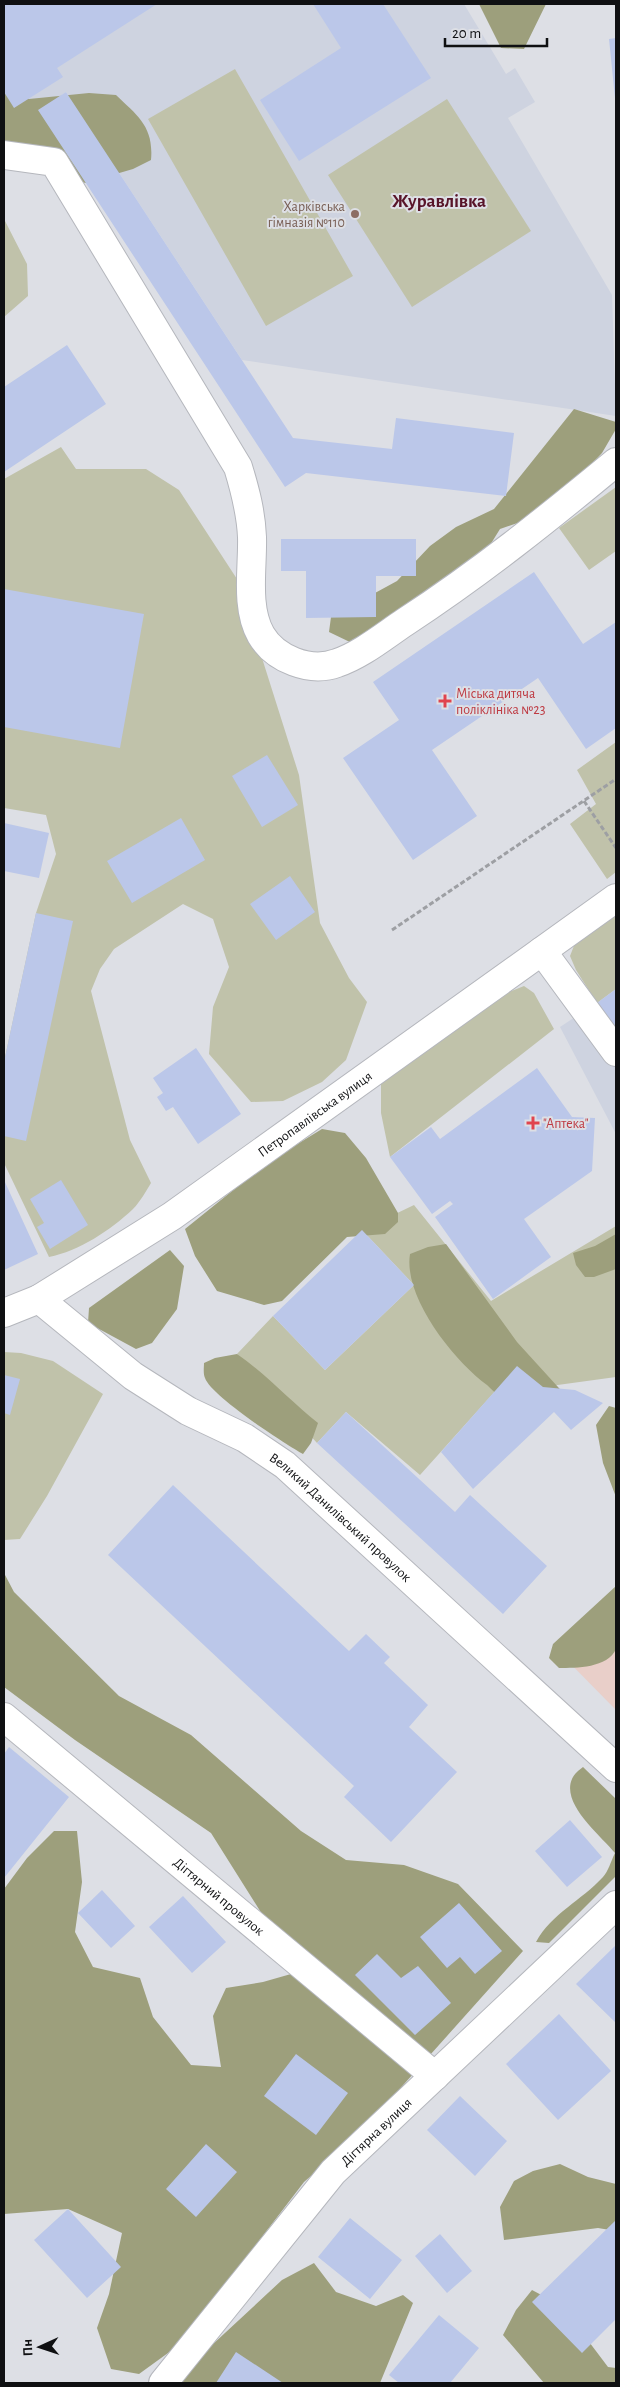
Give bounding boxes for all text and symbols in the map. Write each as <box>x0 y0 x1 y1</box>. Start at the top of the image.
scale bar <box>445 15 548 47</box>
text: 20 m <box>452 26 481 41</box>
district label: Журавлівка <box>392 192 486 211</box>
place label: Харківська гімназія №110 <box>268 200 346 230</box>
marker: Харківська гімназія №110 <box>349 208 361 220</box>
place label: Міська дитяча поліклініка №23 <box>456 687 546 717</box>
marker: Міська дитяча поліклініка №23 <box>438 694 452 708</box>
street label: Петропавлівська вулиця <box>256 1069 375 1160</box>
marker: "Аптека" <box>527 1117 539 1129</box>
place label: "Аптека" <box>543 1117 589 1131</box>
street label: Великий Данилівський провулок <box>267 1451 414 1585</box>
street label: Дігтярний провулок <box>171 1855 267 1939</box>
street label: Дігтярна вулиця <box>338 2096 415 2169</box>
north arrow <box>15 2322 65 2372</box>
text: Пн <box>21 2339 35 2357</box>

